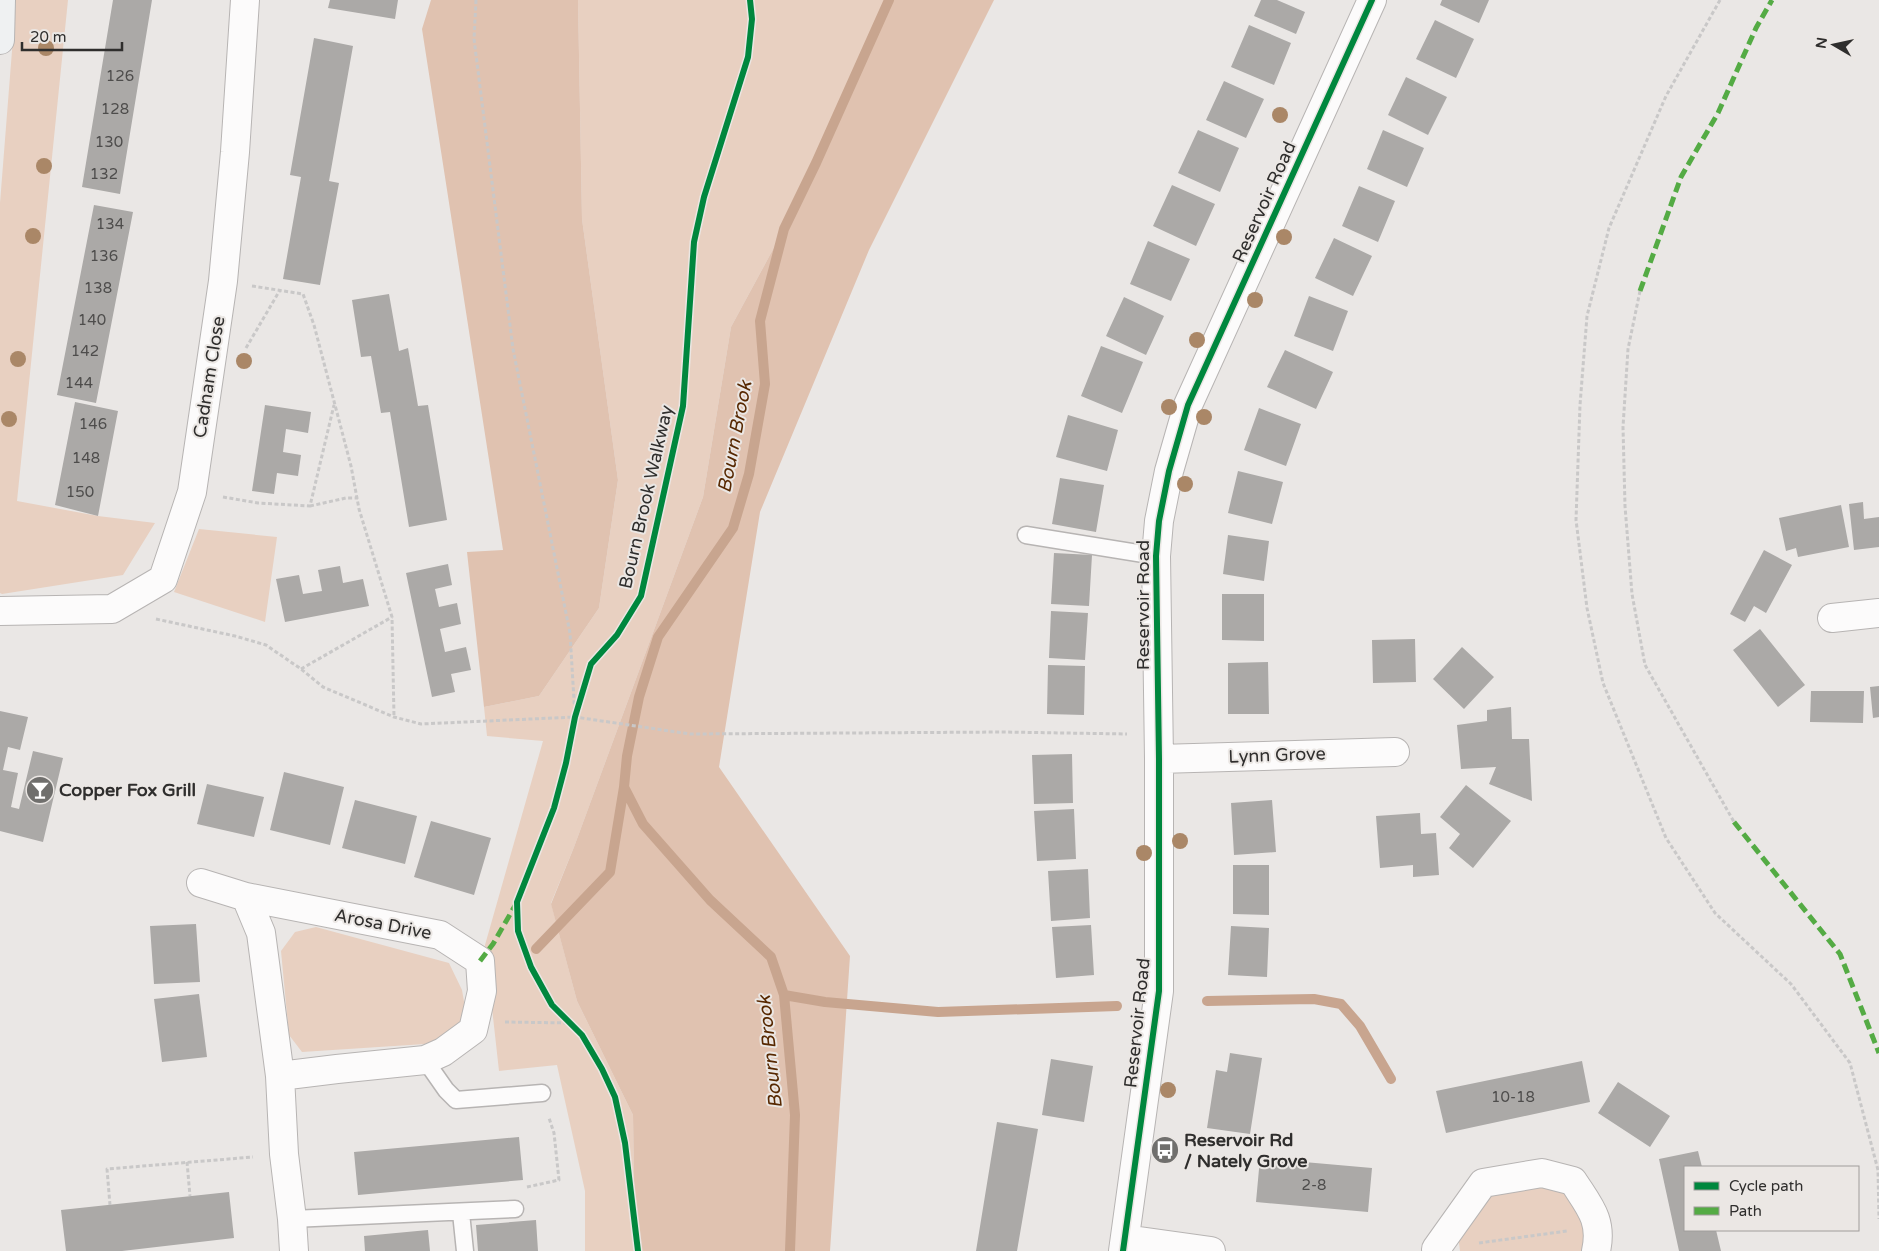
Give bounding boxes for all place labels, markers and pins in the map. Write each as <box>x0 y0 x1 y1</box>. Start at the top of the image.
bar icon: Copper Fox Grill <box>25 775 55 805</box>
place label: Copper Fox Grill <box>59 779 196 801</box>
place label: Reservoir Rd / Nately Grove <box>1184 1129 1307 1172</box>
bus stop icon: Reservoir Rd / Nately Grove <box>1150 1135 1180 1165</box>

